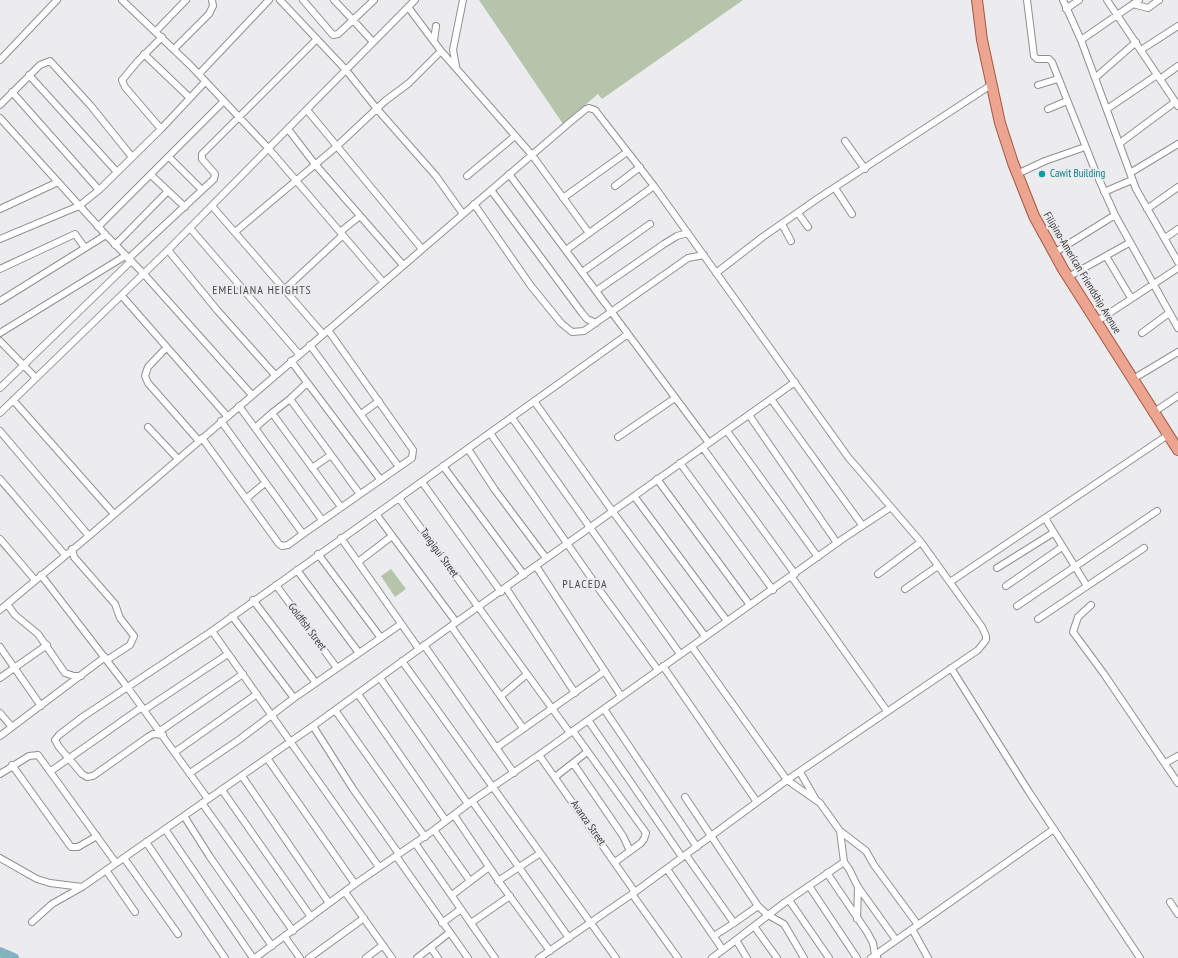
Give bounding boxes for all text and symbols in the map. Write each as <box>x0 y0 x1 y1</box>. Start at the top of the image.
place label: Cawit Building <box>1050 167 1105 181</box>
marker: Cawit Building <box>1037 169 1047 179</box>
street label: Filipino-American Friendship Avenue <box>1040 210 1124 336</box>
district label: EMELIANA HEIGHTS <box>212 284 312 298</box>
street label: Tangigui Street <box>417 526 461 580</box>
district label: PLACEDA <box>562 578 608 592</box>
street label: Goldfish Street <box>285 601 329 653</box>
street label: Avanza Street <box>568 798 608 848</box>

